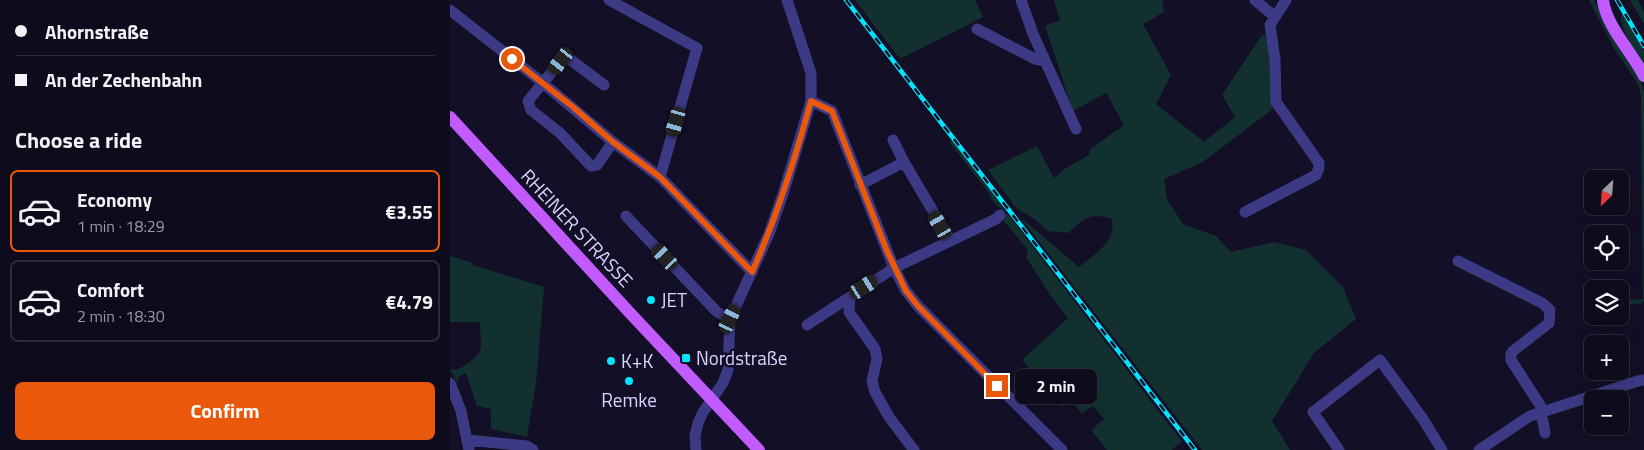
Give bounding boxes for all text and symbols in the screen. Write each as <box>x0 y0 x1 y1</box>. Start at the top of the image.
text: Ahornstraße <box>45 17 149 46</box>
car <box>545 45 576 77</box>
route start <box>501 48 523 70</box>
text: An der Zechenbahn <box>45 65 202 94</box>
car <box>664 106 687 138</box>
text: Choose a ride <box>15 123 142 157</box>
street label: RHEINER STRASSE <box>515 162 640 294</box>
north arrow <box>1584 170 1629 215</box>
map controls <box>1584 170 1629 435</box>
text: Economy <box>77 185 152 214</box>
icon: car <box>17 189 62 234</box>
text: €3.55 <box>386 197 433 226</box>
car <box>926 208 953 242</box>
text: 1 min · 18:29 <box>77 214 165 238</box>
button: locate <box>1584 225 1629 270</box>
car <box>649 241 680 273</box>
car <box>847 273 880 301</box>
text: Comfort <box>77 275 144 304</box>
icon: car <box>17 279 62 324</box>
button: layers <box>1584 280 1629 325</box>
place label: JET <box>661 285 687 314</box>
text: €4.79 <box>386 287 433 316</box>
marker: JET <box>645 294 657 306</box>
car <box>716 302 743 336</box>
text: 2 min · 18:30 <box>77 304 165 328</box>
button: + <box>1584 335 1629 380</box>
place label: Nordstraße <box>696 343 787 372</box>
place label: K+K <box>621 346 653 375</box>
marker: Nordstraße <box>680 352 692 364</box>
marker: K+K <box>605 355 617 367</box>
callout: 2 min <box>1014 368 1097 404</box>
text: 2 min <box>1037 374 1075 398</box>
marker: Remke <box>623 375 635 387</box>
route end <box>986 375 1008 397</box>
button: Confirm <box>15 382 435 440</box>
place label: Remke <box>601 385 657 414</box>
button: − <box>1584 390 1629 435</box>

